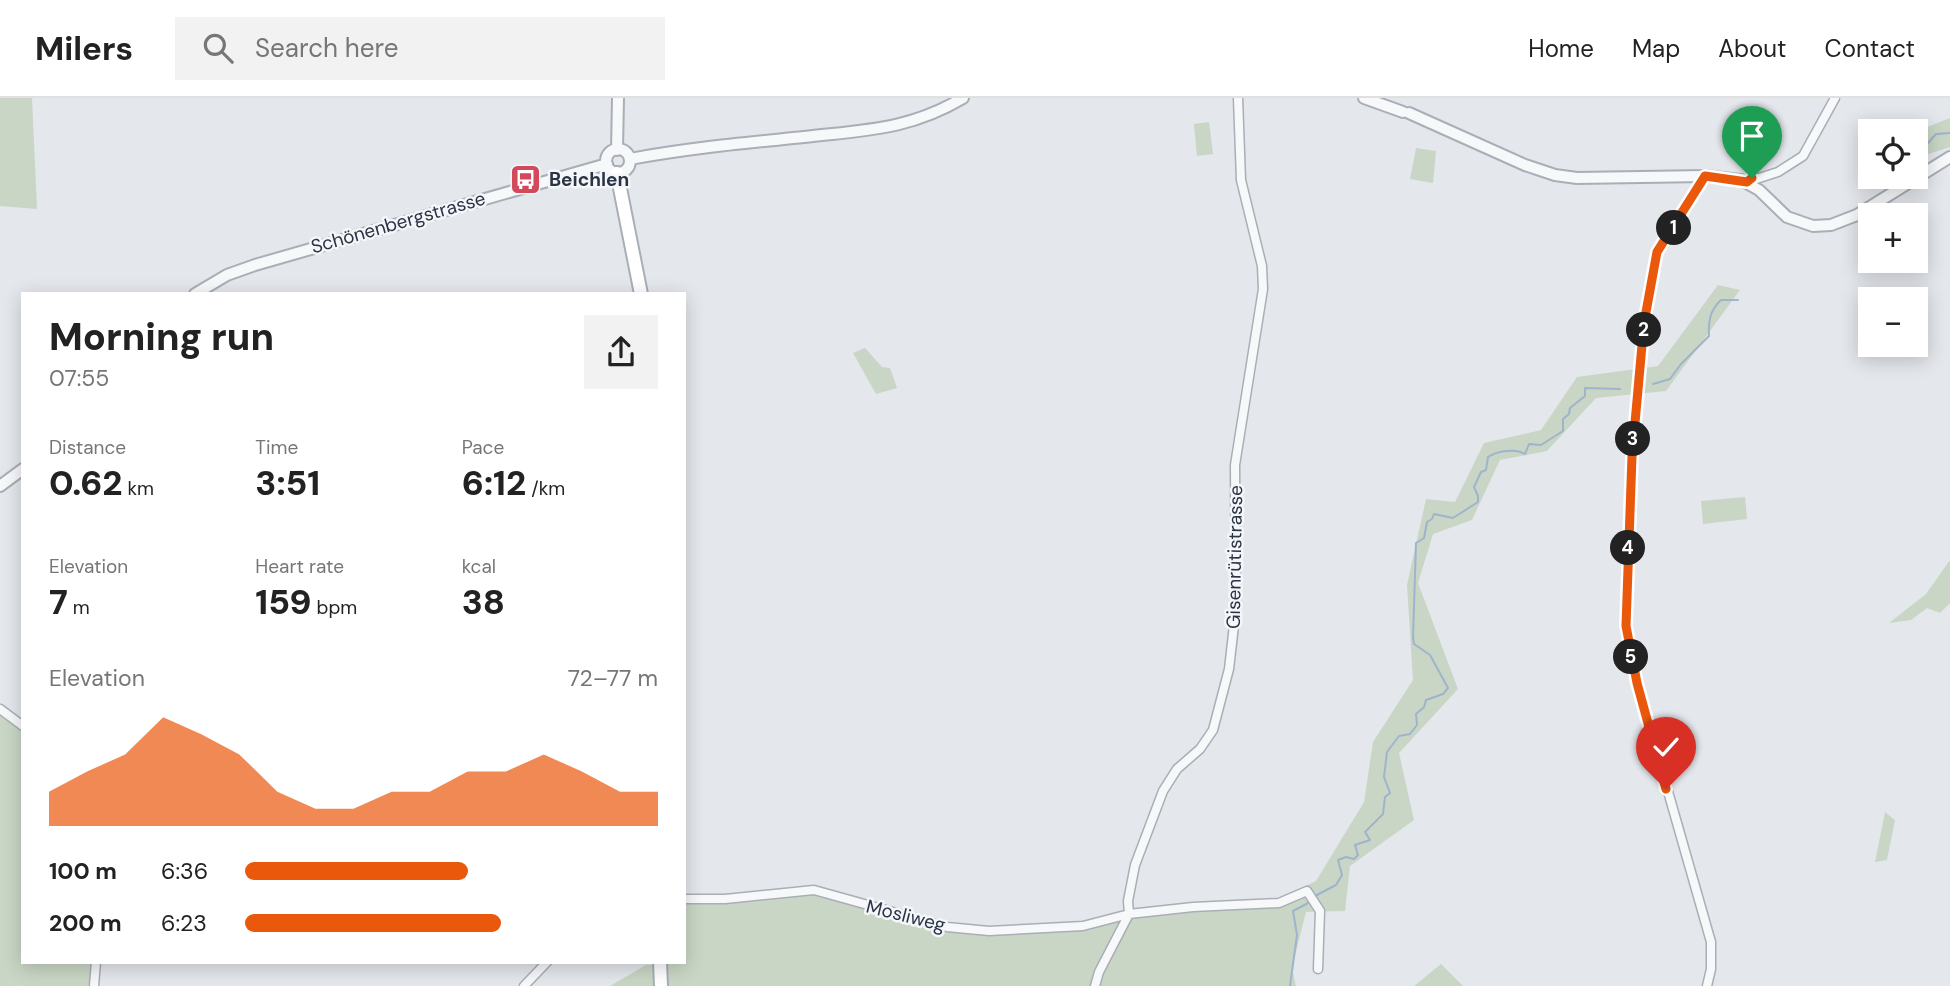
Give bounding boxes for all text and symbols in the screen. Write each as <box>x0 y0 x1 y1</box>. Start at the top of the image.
search box <box>175 17 665 80</box>
text: Milers <box>35 27 133 70</box>
icon: search <box>199 29 237 67</box>
text: Search here <box>255 31 398 65</box>
text: Home <box>1528 33 1594 64</box>
text: Map <box>1632 33 1680 64</box>
text: About <box>1718 33 1787 64</box>
text: Contact <box>1825 33 1915 64</box>
pin <box>1722 106 1782 178</box>
icon: arrive <box>1733 117 1771 155</box>
map controls <box>1858 119 1928 357</box>
button: locate <box>1858 119 1928 189</box>
bus stop icon: Beichlen <box>509 162 543 196</box>
place label: Beichlen <box>549 167 629 192</box>
street label: Schönenbergstrasse <box>308 186 488 259</box>
button: + <box>1858 203 1928 273</box>
pin: 1 <box>1656 211 1692 246</box>
text: 1 <box>1670 215 1677 240</box>
button: − <box>1858 287 1928 357</box>
text: Morning run <box>49 312 274 362</box>
pin: 2 <box>1626 313 1662 348</box>
button: share <box>584 315 658 389</box>
text: 2 <box>1638 317 1649 342</box>
text: 07:55 <box>49 363 109 393</box>
pin: 3 <box>1616 422 1650 456</box>
text: 3 <box>1627 426 1638 451</box>
text: Distance <box>49 435 126 460</box>
text: Time <box>255 435 298 460</box>
text: Pace <box>462 435 504 460</box>
text: 0.62 <box>49 460 122 506</box>
text: 3:51 <box>255 460 320 506</box>
text: 6:12 <box>462 460 526 506</box>
text: km <box>122 476 154 501</box>
text: /km <box>526 476 565 501</box>
street label: Gisenrütistrasse <box>1221 485 1248 629</box>
pin: 4 <box>1610 531 1646 566</box>
text: 4 <box>1621 535 1634 560</box>
text: Elevation <box>49 554 128 579</box>
text: Heart rate <box>255 554 344 579</box>
text: kcal <box>462 554 496 579</box>
text: 7 <box>49 579 68 625</box>
text: 159 <box>255 579 311 625</box>
text: 38 <box>462 579 505 625</box>
text: m <box>68 595 90 620</box>
text: bpm <box>311 595 357 620</box>
pin: 5 <box>1614 640 1648 674</box>
text: 5 <box>1625 644 1636 669</box>
text: Elevation <box>49 663 145 693</box>
text: 72–77 m <box>568 663 658 693</box>
pin <box>1636 717 1696 789</box>
icon: check <box>1647 728 1685 766</box>
text: 100 m <box>49 856 117 886</box>
text: 6:36 <box>161 856 208 886</box>
street label: Mosliweg <box>864 894 949 938</box>
text: 200 m <box>49 908 122 938</box>
text: 6:23 <box>161 908 207 938</box>

